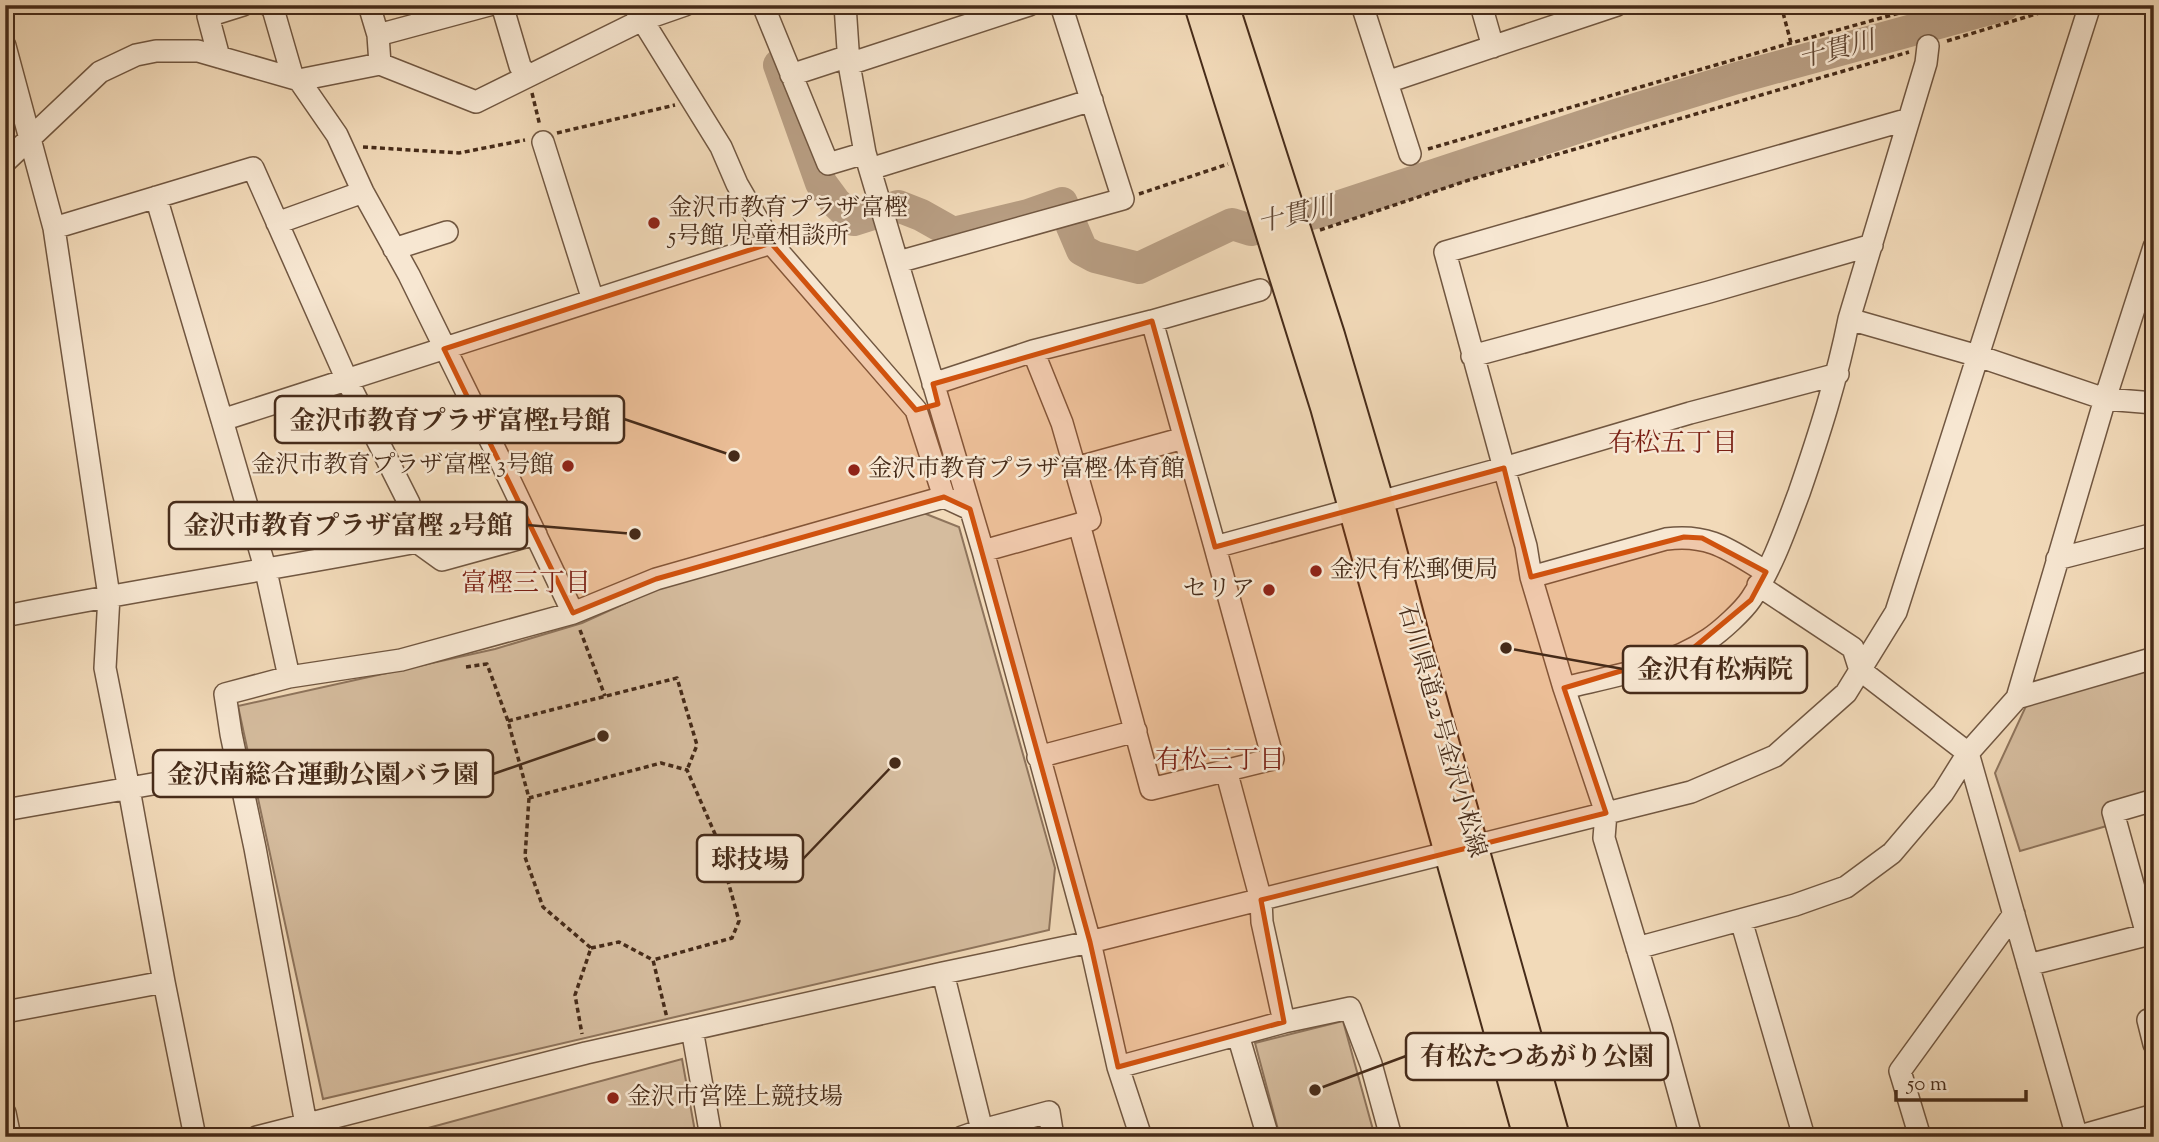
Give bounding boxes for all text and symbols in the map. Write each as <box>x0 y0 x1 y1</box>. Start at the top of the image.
water label: 十貫川 <box>1795 22 1882 79</box>
water label: 十貫川 <box>1254 188 1341 243</box>
place label: 金沢市教育プラザ富樫 5号館 児童相談所 <box>666 192 908 254</box>
marker: 金沢市教育プラザ富樫 5号館 児童相談所 <box>646 215 662 231</box>
callout: 金沢市教育プラザ富樫1号館 <box>275 396 624 443</box>
text: 金沢市教育プラザ富樫1号館 <box>290 404 610 441</box>
district label: 有松五丁目 <box>1608 426 1738 463</box>
place label: 金沢市教育プラザ富樫 3号館 <box>251 449 554 483</box>
place label: 金沢市教育プラザ富樫 体育館 <box>868 453 1185 487</box>
marker: 金沢市教育プラザ富樫 3号館 <box>560 458 576 474</box>
marker: 金沢市教育プラザ富樫 体育館 <box>846 462 862 478</box>
callout: 金沢市教育プラザ富樫 2号館 <box>169 502 527 549</box>
text: 金沢市教育プラザ富樫 2号館 <box>183 509 513 546</box>
place label: 金沢有松郵便局 <box>1330 554 1498 588</box>
marker: 金沢有松郵便局 <box>1308 563 1324 579</box>
district label: 富樫三丁目 <box>461 566 591 603</box>
place label: セリア <box>1183 573 1255 607</box>
marker: セリア <box>1261 582 1277 598</box>
street label: 石川県道22号金沢小松線 <box>1388 600 1494 862</box>
callout: 金沢有松病院 <box>1623 646 1807 693</box>
text: 金沢有松病院 <box>1637 653 1793 690</box>
district label: 有松三丁目 <box>1155 743 1285 780</box>
callout: 金沢南総合運動公園バラ園 <box>153 750 493 797</box>
text: 金沢南総合運動公園バラ園 <box>167 758 479 795</box>
callout: 球技場 <box>697 835 803 882</box>
text: 球技場 <box>711 843 789 880</box>
callout: 有松たつあがり公園 <box>1406 1033 1668 1080</box>
text: 有松たつあがり公園 <box>1420 1040 1654 1077</box>
scale bar <box>1896 1058 2026 1102</box>
text: 50 m <box>1906 1070 1947 1100</box>
place label: 金沢市営陸上競技場 <box>627 1081 843 1115</box>
marker: 金沢市営陸上競技場 <box>605 1090 621 1106</box>

